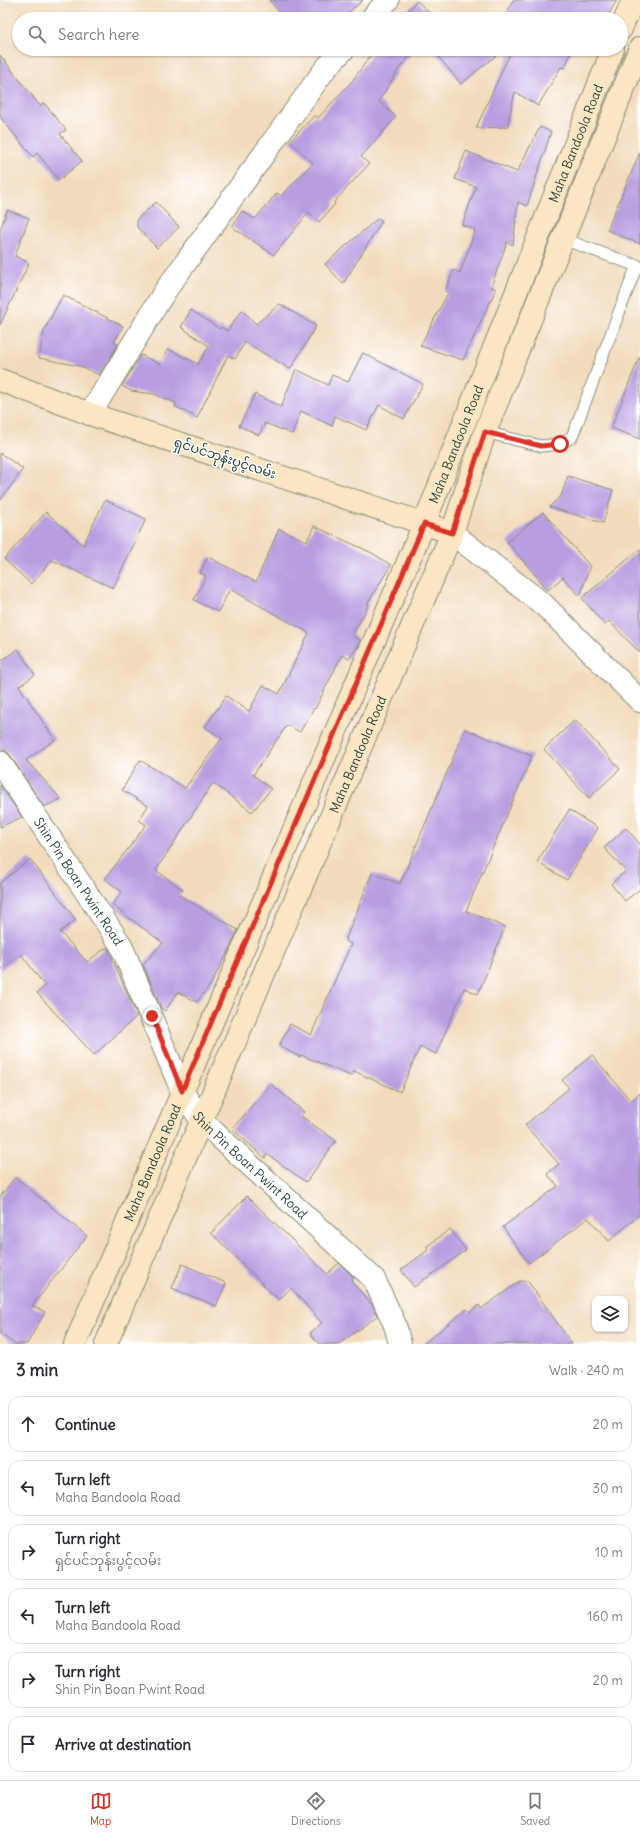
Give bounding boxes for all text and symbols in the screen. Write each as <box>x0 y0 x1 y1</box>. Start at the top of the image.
search box <box>12 12 628 56</box>
icon: search <box>26 23 48 45</box>
text: Search here <box>58 25 139 44</box>
street label: Maha Bandoola Road <box>544 81 607 205</box>
street label: Maha Bandoola Road <box>425 382 487 506</box>
street label: ရှင်ပင်ဘုန်းပွင့်လမ်း <box>171 434 278 484</box>
route start <box>551 435 569 453</box>
street label: Maha Bandoola Road <box>325 693 390 816</box>
street label: Shin Pin Boan Pwint Road <box>30 814 128 949</box>
route end <box>143 1007 161 1025</box>
street label: Maha Bandoola Road <box>120 1101 185 1224</box>
street label: Shin Pin Boan Pwint Road <box>189 1108 311 1222</box>
map controls <box>592 1296 628 1332</box>
button: layers <box>592 1296 628 1332</box>
text: 3 min <box>16 1359 58 1381</box>
text: Walk · 240 m <box>549 1362 624 1379</box>
icon: ahead <box>17 1413 39 1435</box>
text: Continue <box>55 1415 116 1434</box>
text: 20 m <box>593 1416 623 1433</box>
text: Turn left <box>55 1470 110 1489</box>
icon: left <box>17 1477 39 1499</box>
text: 30 m <box>593 1480 623 1497</box>
text: Maha Bandoola Road <box>55 1489 181 1506</box>
text: Turn right <box>55 1529 120 1548</box>
icon: right <box>17 1541 39 1563</box>
text: 10 m <box>595 1544 623 1561</box>
text: ရှင်ပင်ဘုန်းပွင့်လမ်း <box>55 1552 161 1569</box>
text: Turn left <box>55 1598 110 1617</box>
icon: left <box>17 1605 39 1627</box>
text: 160 m <box>587 1608 623 1625</box>
text: Maha Bandoola Road <box>55 1617 181 1634</box>
text: Turn right <box>55 1662 120 1681</box>
icon: right <box>17 1669 39 1691</box>
text: 20 m <box>593 1672 623 1689</box>
text: Shin Pin Boan Pwint Road <box>55 1681 205 1698</box>
icon: arrive <box>17 1733 39 1755</box>
text: Arrive at destination <box>55 1735 191 1754</box>
tab: Map <box>90 1790 112 1828</box>
tab: Directions <box>291 1790 341 1828</box>
tab: Saved <box>520 1790 550 1828</box>

